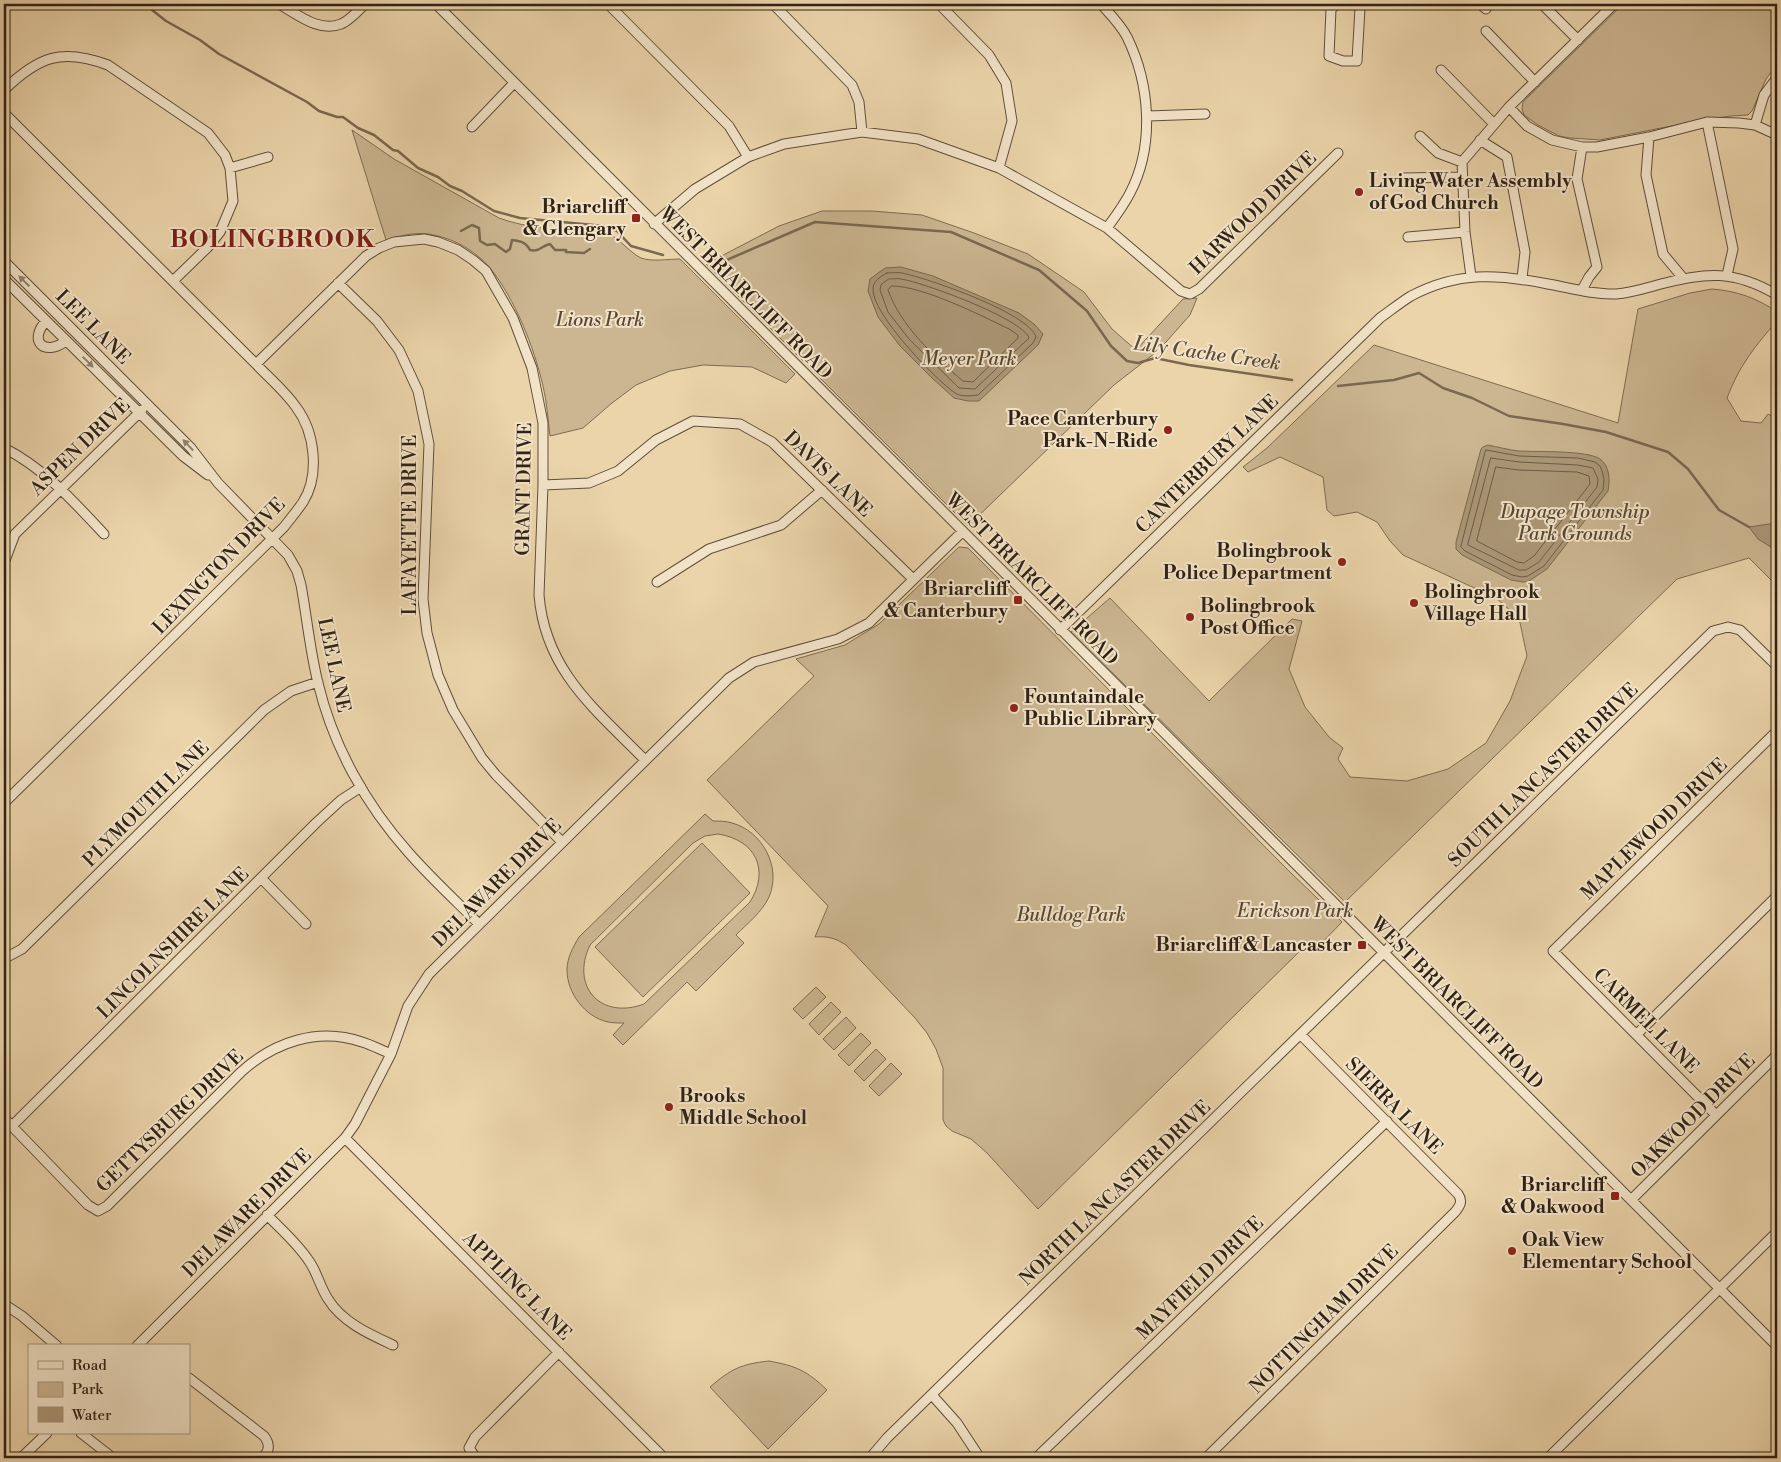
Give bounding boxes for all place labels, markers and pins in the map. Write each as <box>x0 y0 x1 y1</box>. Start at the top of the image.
place label: Living Water Assembly of God Church <box>1369 169 1572 215</box>
marker: Living Water Assembly of God Church <box>1353 186 1365 198</box>
place label: Briarcliff & Glengary <box>523 195 628 241</box>
marker: Briarcliff & Glengary <box>630 212 642 224</box>
place label: Pace Canterbury Park-N-Ride <box>1007 407 1158 453</box>
marker: Pace Canterbury Park-N-Ride <box>1162 424 1174 436</box>
place label: Bolingbrook Police Department <box>1163 539 1332 585</box>
marker: Bolingbrook Police Department <box>1336 556 1348 568</box>
place label: Briarcliff & Canterbury <box>884 577 1010 623</box>
place label: Bolingbrook Village Hall <box>1423 580 1540 626</box>
marker: Briarcliff & Canterbury <box>1012 594 1024 606</box>
place label: Bolingbrook Post Office <box>1200 594 1316 640</box>
marker: Bolingbrook Village Hall <box>1408 597 1420 609</box>
marker: Bolingbrook Post Office <box>1184 611 1196 623</box>
place label: Fountaindale Public Library <box>1024 685 1157 731</box>
marker: Fountaindale Public Library <box>1008 702 1020 714</box>
place label: Briarcliff & Lancaster <box>1156 933 1352 957</box>
marker: Briarcliff & Lancaster <box>1356 939 1368 951</box>
place label: Brooks Middle School <box>679 1084 807 1130</box>
marker: Brooks Middle School <box>663 1101 675 1113</box>
place label: Briarcliff & Oakwood <box>1501 1173 1607 1219</box>
marker: Briarcliff & Oakwood <box>1609 1190 1621 1202</box>
place label: Oak View Elementary School <box>1522 1228 1692 1274</box>
marker: Oak View Elementary School <box>1506 1245 1518 1257</box>

